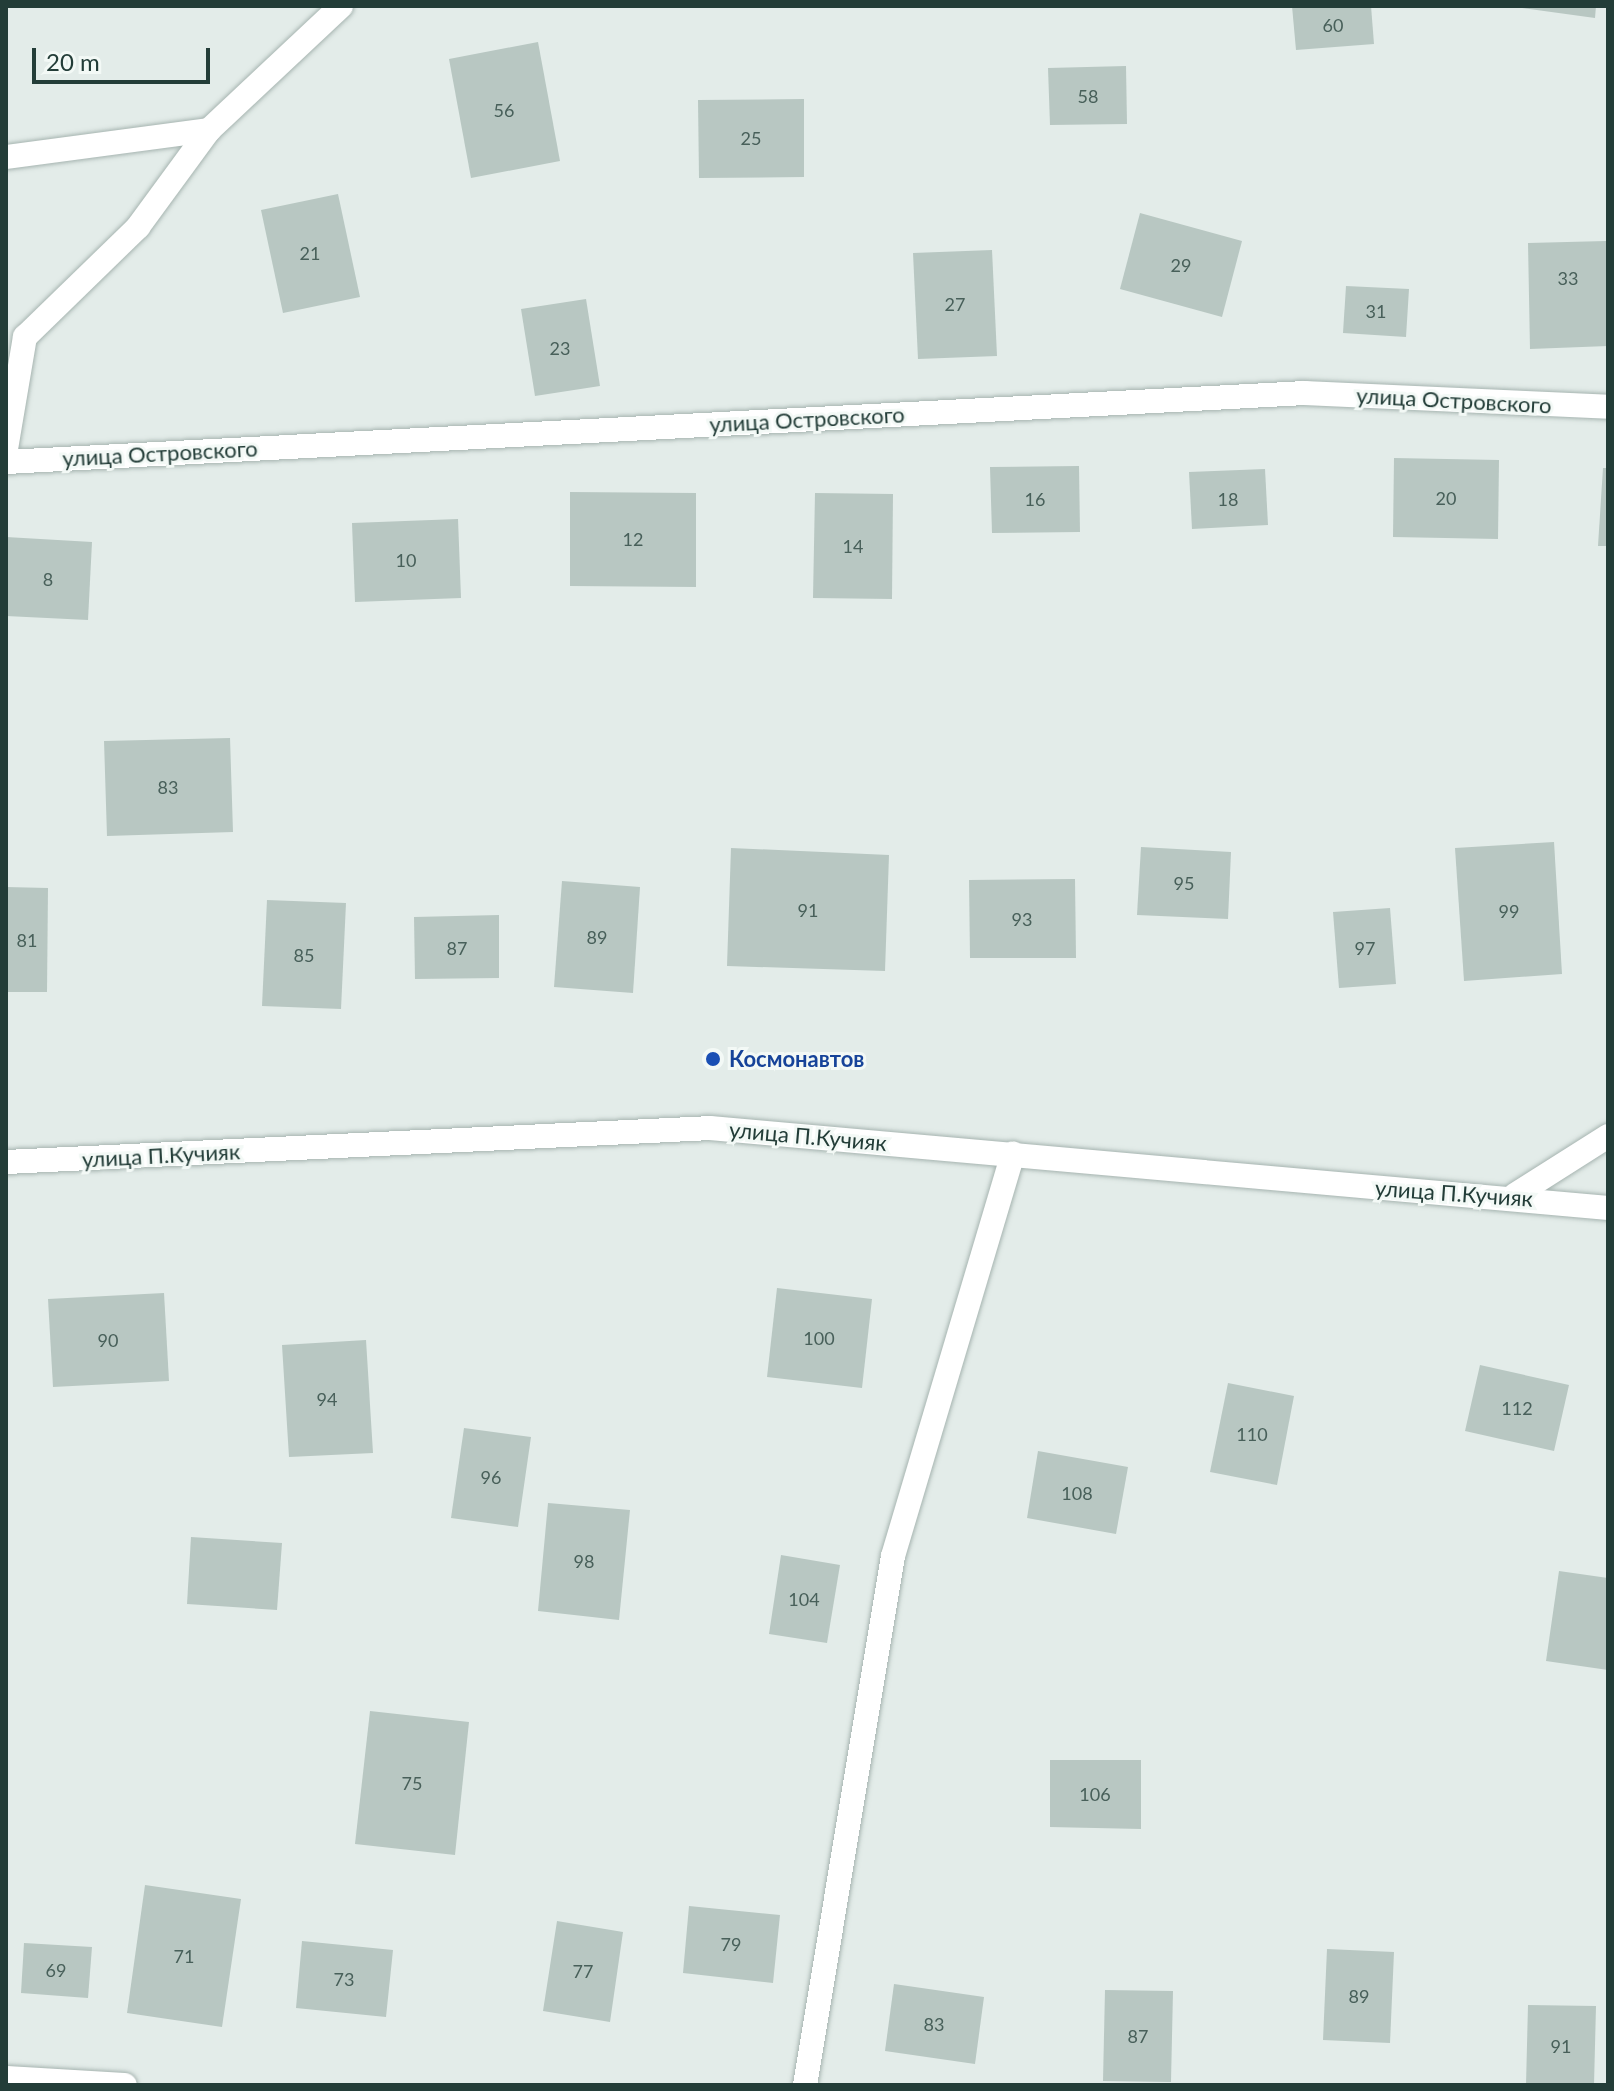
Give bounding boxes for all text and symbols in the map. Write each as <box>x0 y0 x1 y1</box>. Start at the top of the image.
house number: 60 <box>1323 14 1343 36</box>
scale bar <box>36 32 214 82</box>
text: 20 m <box>46 47 100 76</box>
house number: 58 <box>1078 85 1098 107</box>
house number: 56 <box>494 99 514 121</box>
house number: 25 <box>741 127 761 149</box>
house number: 21 <box>300 242 320 264</box>
house number: 29 <box>1171 254 1191 276</box>
house number: 33 <box>1558 267 1578 289</box>
house number: 27 <box>945 293 965 315</box>
house number: 31 <box>1366 300 1386 322</box>
house number: 23 <box>550 337 570 359</box>
street label: улица Островского <box>1356 382 1552 418</box>
street label: улица Островского <box>709 401 905 437</box>
street label: улица Островского <box>62 435 258 471</box>
house number: 20 <box>1436 487 1456 509</box>
house number: 16 <box>1025 488 1045 510</box>
house number: 18 <box>1218 488 1238 510</box>
house number: 12 <box>623 528 643 550</box>
house number: 14 <box>843 535 863 557</box>
house number: 10 <box>396 549 416 571</box>
house number: 8 <box>43 568 53 590</box>
house number: 83 <box>158 776 178 798</box>
house number: 95 <box>1174 872 1194 894</box>
house number: 91 <box>798 899 818 921</box>
house number: 99 <box>1499 900 1519 922</box>
house number: 93 <box>1012 908 1032 930</box>
house number: 89 <box>587 926 607 948</box>
house number: 81 <box>17 929 37 951</box>
house number: 87 <box>447 937 467 959</box>
house number: 97 <box>1355 937 1375 959</box>
house number: 85 <box>294 944 314 966</box>
place label: Космонавтов <box>729 1046 864 1072</box>
marker: Космонавтов <box>704 1050 722 1068</box>
street label: улица П.Кучияк <box>728 1116 888 1156</box>
street label: улица П.Кучияк <box>81 1138 241 1172</box>
street label: улица П.Кучияк <box>1374 1174 1534 1212</box>
house number: 100 <box>803 1327 835 1349</box>
house number: 90 <box>98 1329 118 1351</box>
house number: 94 <box>317 1388 337 1410</box>
house number: 112 <box>1501 1397 1533 1419</box>
house number: 110 <box>1236 1423 1268 1445</box>
house number: 96 <box>481 1466 501 1488</box>
house number: 108 <box>1061 1482 1093 1504</box>
house number: 98 <box>574 1550 594 1572</box>
house number: 104 <box>788 1588 820 1610</box>
house number: 75 <box>402 1772 422 1794</box>
house number: 106 <box>1079 1783 1111 1805</box>
house number: 79 <box>721 1933 741 1955</box>
house number: 71 <box>174 1945 194 1967</box>
house number: 69 <box>46 1959 66 1981</box>
house number: 77 <box>573 1960 593 1982</box>
house number: 73 <box>334 1968 354 1990</box>
house number: 89 <box>1349 1985 1369 2007</box>
house number: 83 <box>924 2013 944 2035</box>
house number: 87 <box>1128 2025 1148 2047</box>
house number: 91 <box>1551 2035 1571 2057</box>

